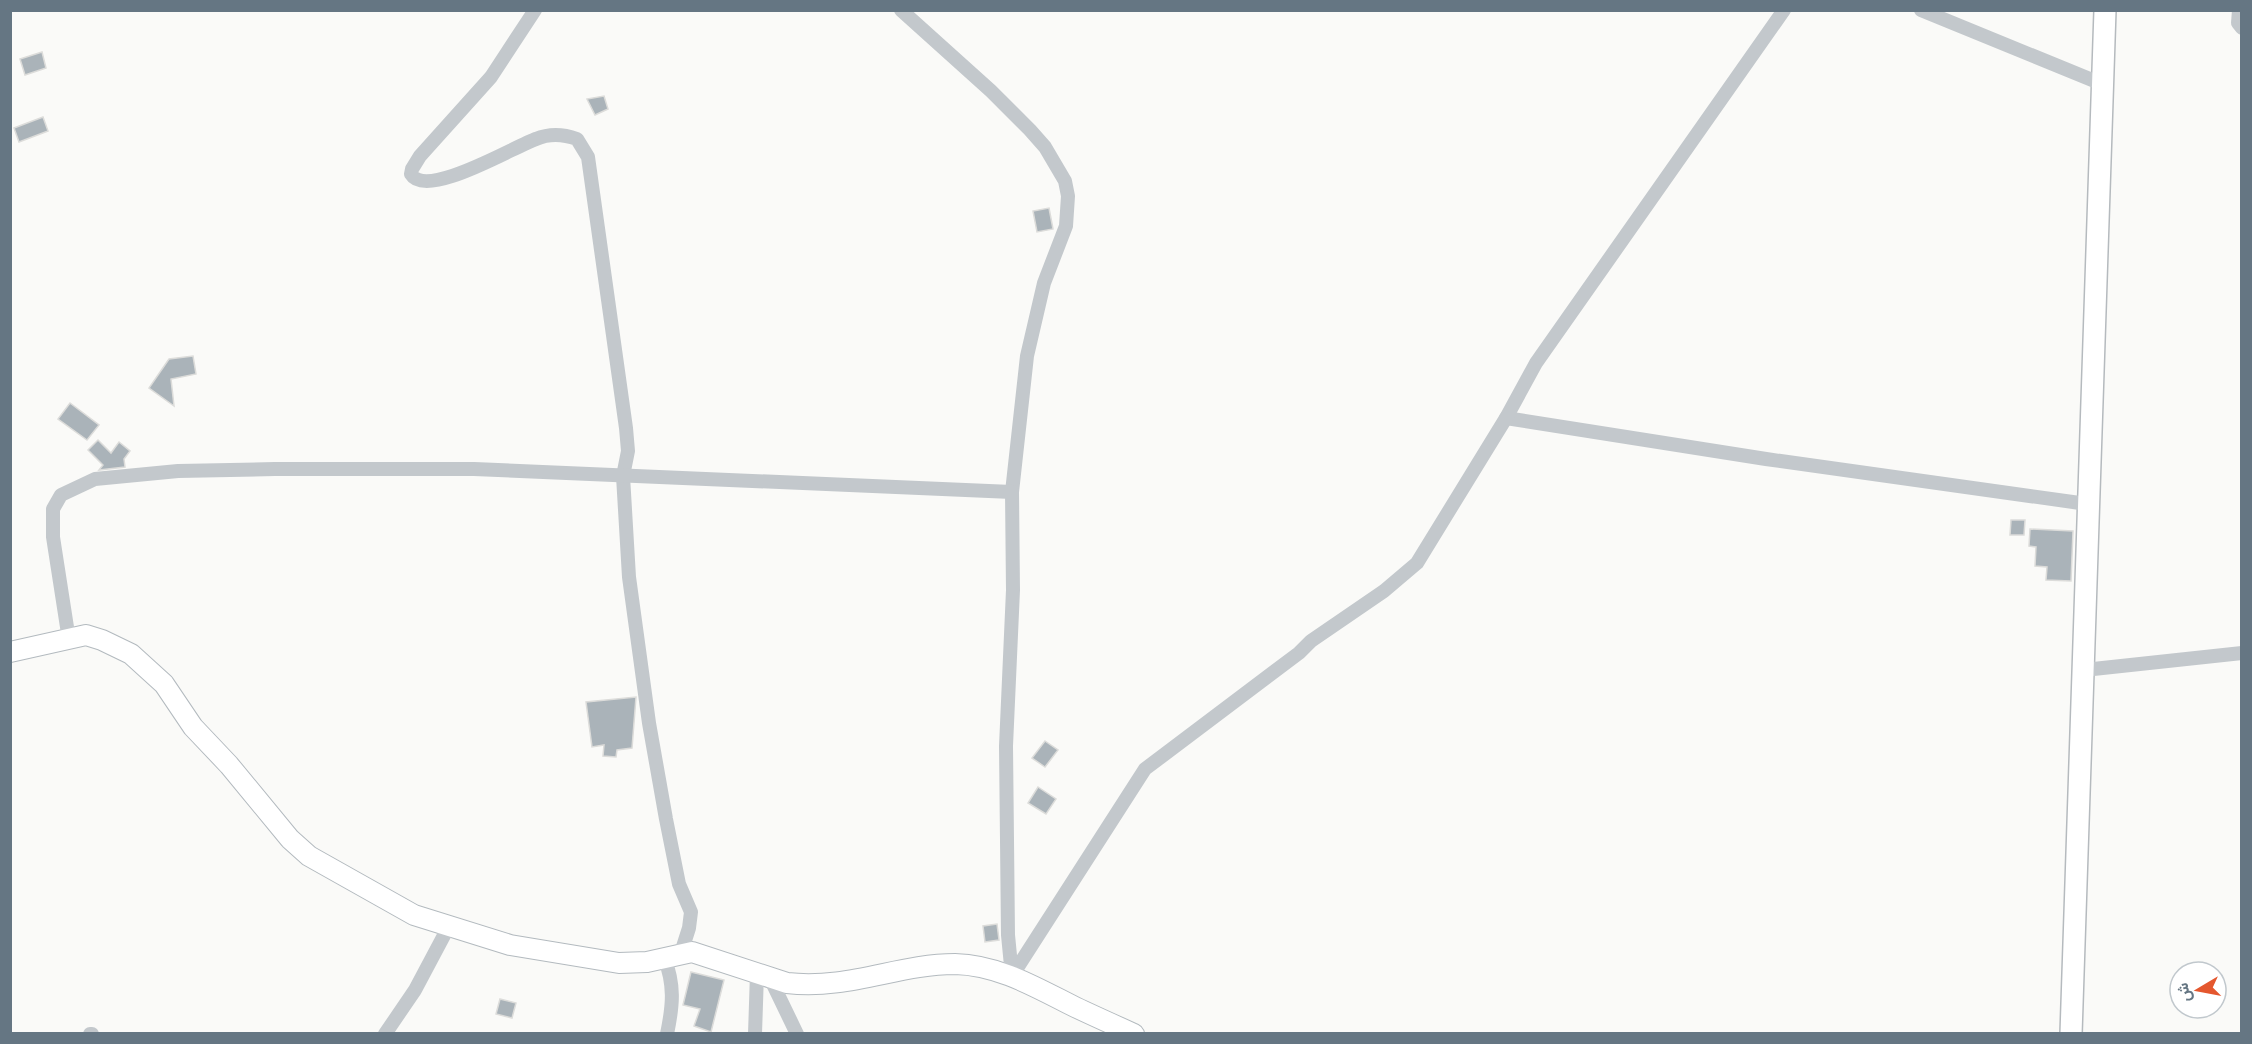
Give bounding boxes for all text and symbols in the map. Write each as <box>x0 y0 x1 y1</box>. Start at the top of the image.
north arrow <box>2168 960 2228 1020</box>
text: ش <box>2173 981 2195 1004</box>

